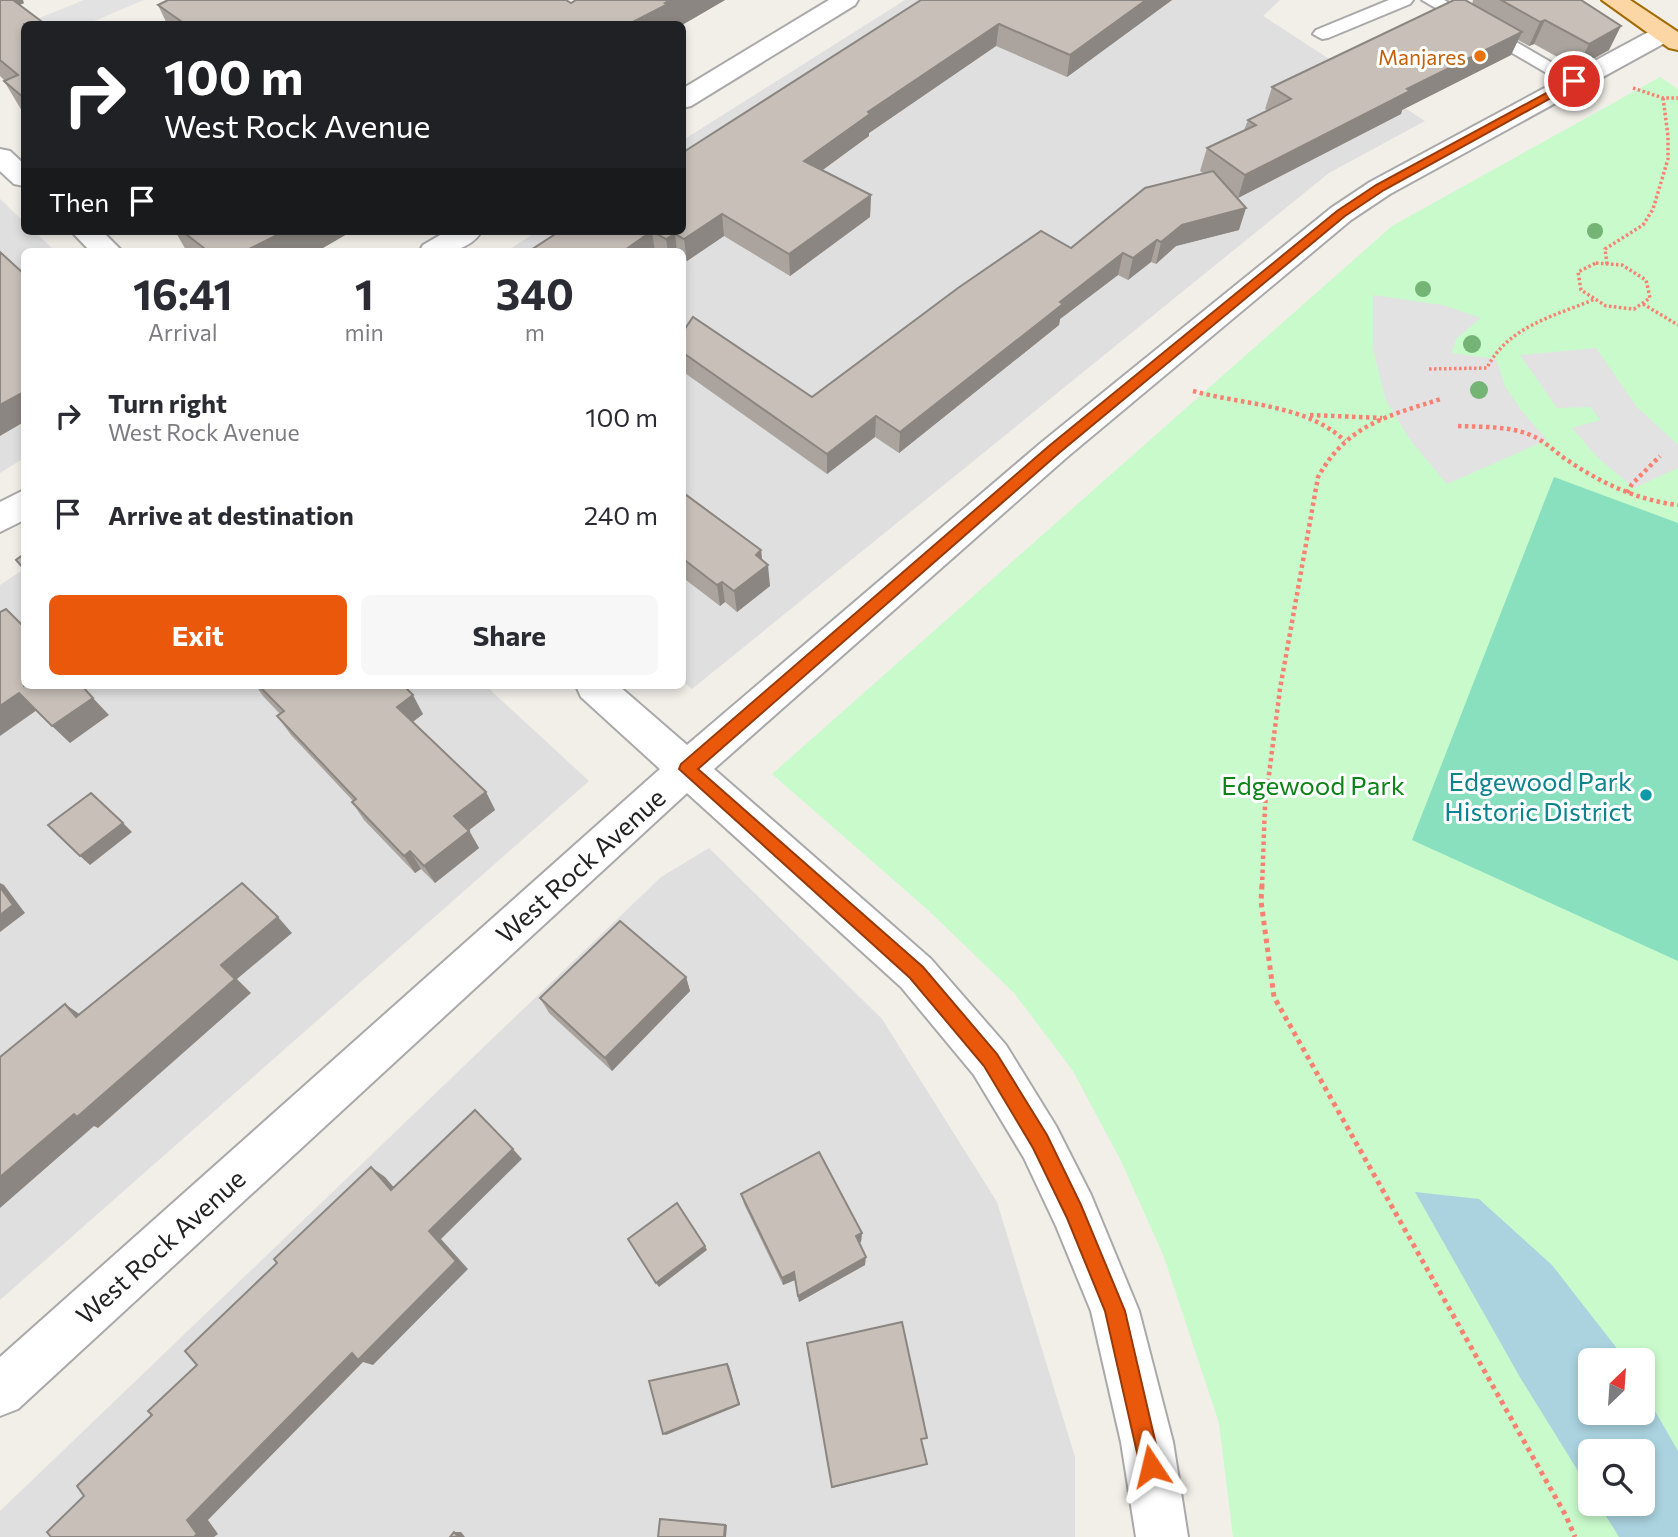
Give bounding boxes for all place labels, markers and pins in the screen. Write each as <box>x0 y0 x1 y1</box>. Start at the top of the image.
place label: Manjares <box>1378 44 1466 69</box>
marker: Manjares <box>1472 48 1488 64</box>
pin <box>1544 51 1604 111</box>
place label: Edgewood Park Historic District <box>1444 765 1632 826</box>
marker: Edgewood Park Historic District <box>1638 787 1654 803</box>

